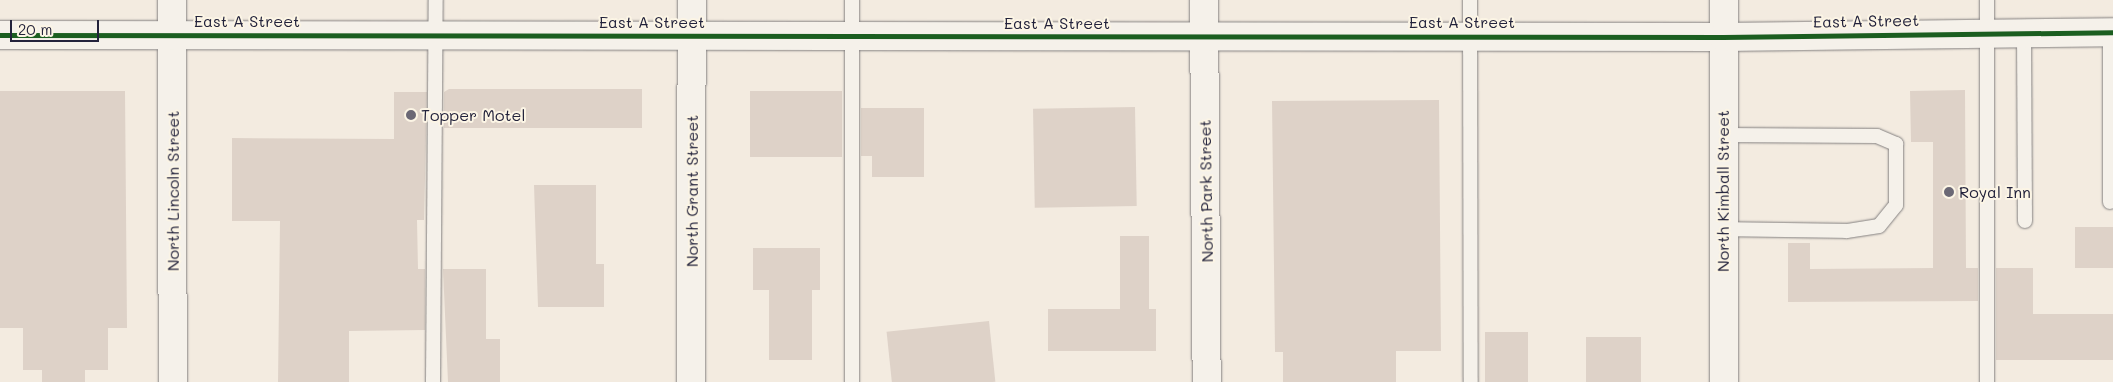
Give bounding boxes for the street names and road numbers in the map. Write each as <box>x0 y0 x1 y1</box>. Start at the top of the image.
street label: East A Street <box>1813 10 1919 32</box>
street label: East A Street <box>194 11 300 31</box>
street label: East A Street <box>599 12 705 32</box>
street label: East A Street <box>1409 12 1515 32</box>
street label: East A Street <box>1004 13 1110 33</box>
street label: North Kimball Street <box>1713 110 1733 272</box>
street label: North Lincoln Street <box>163 111 183 271</box>
street label: North Grant Street <box>682 115 702 267</box>
street label: North Park Street <box>1195 119 1217 263</box>

